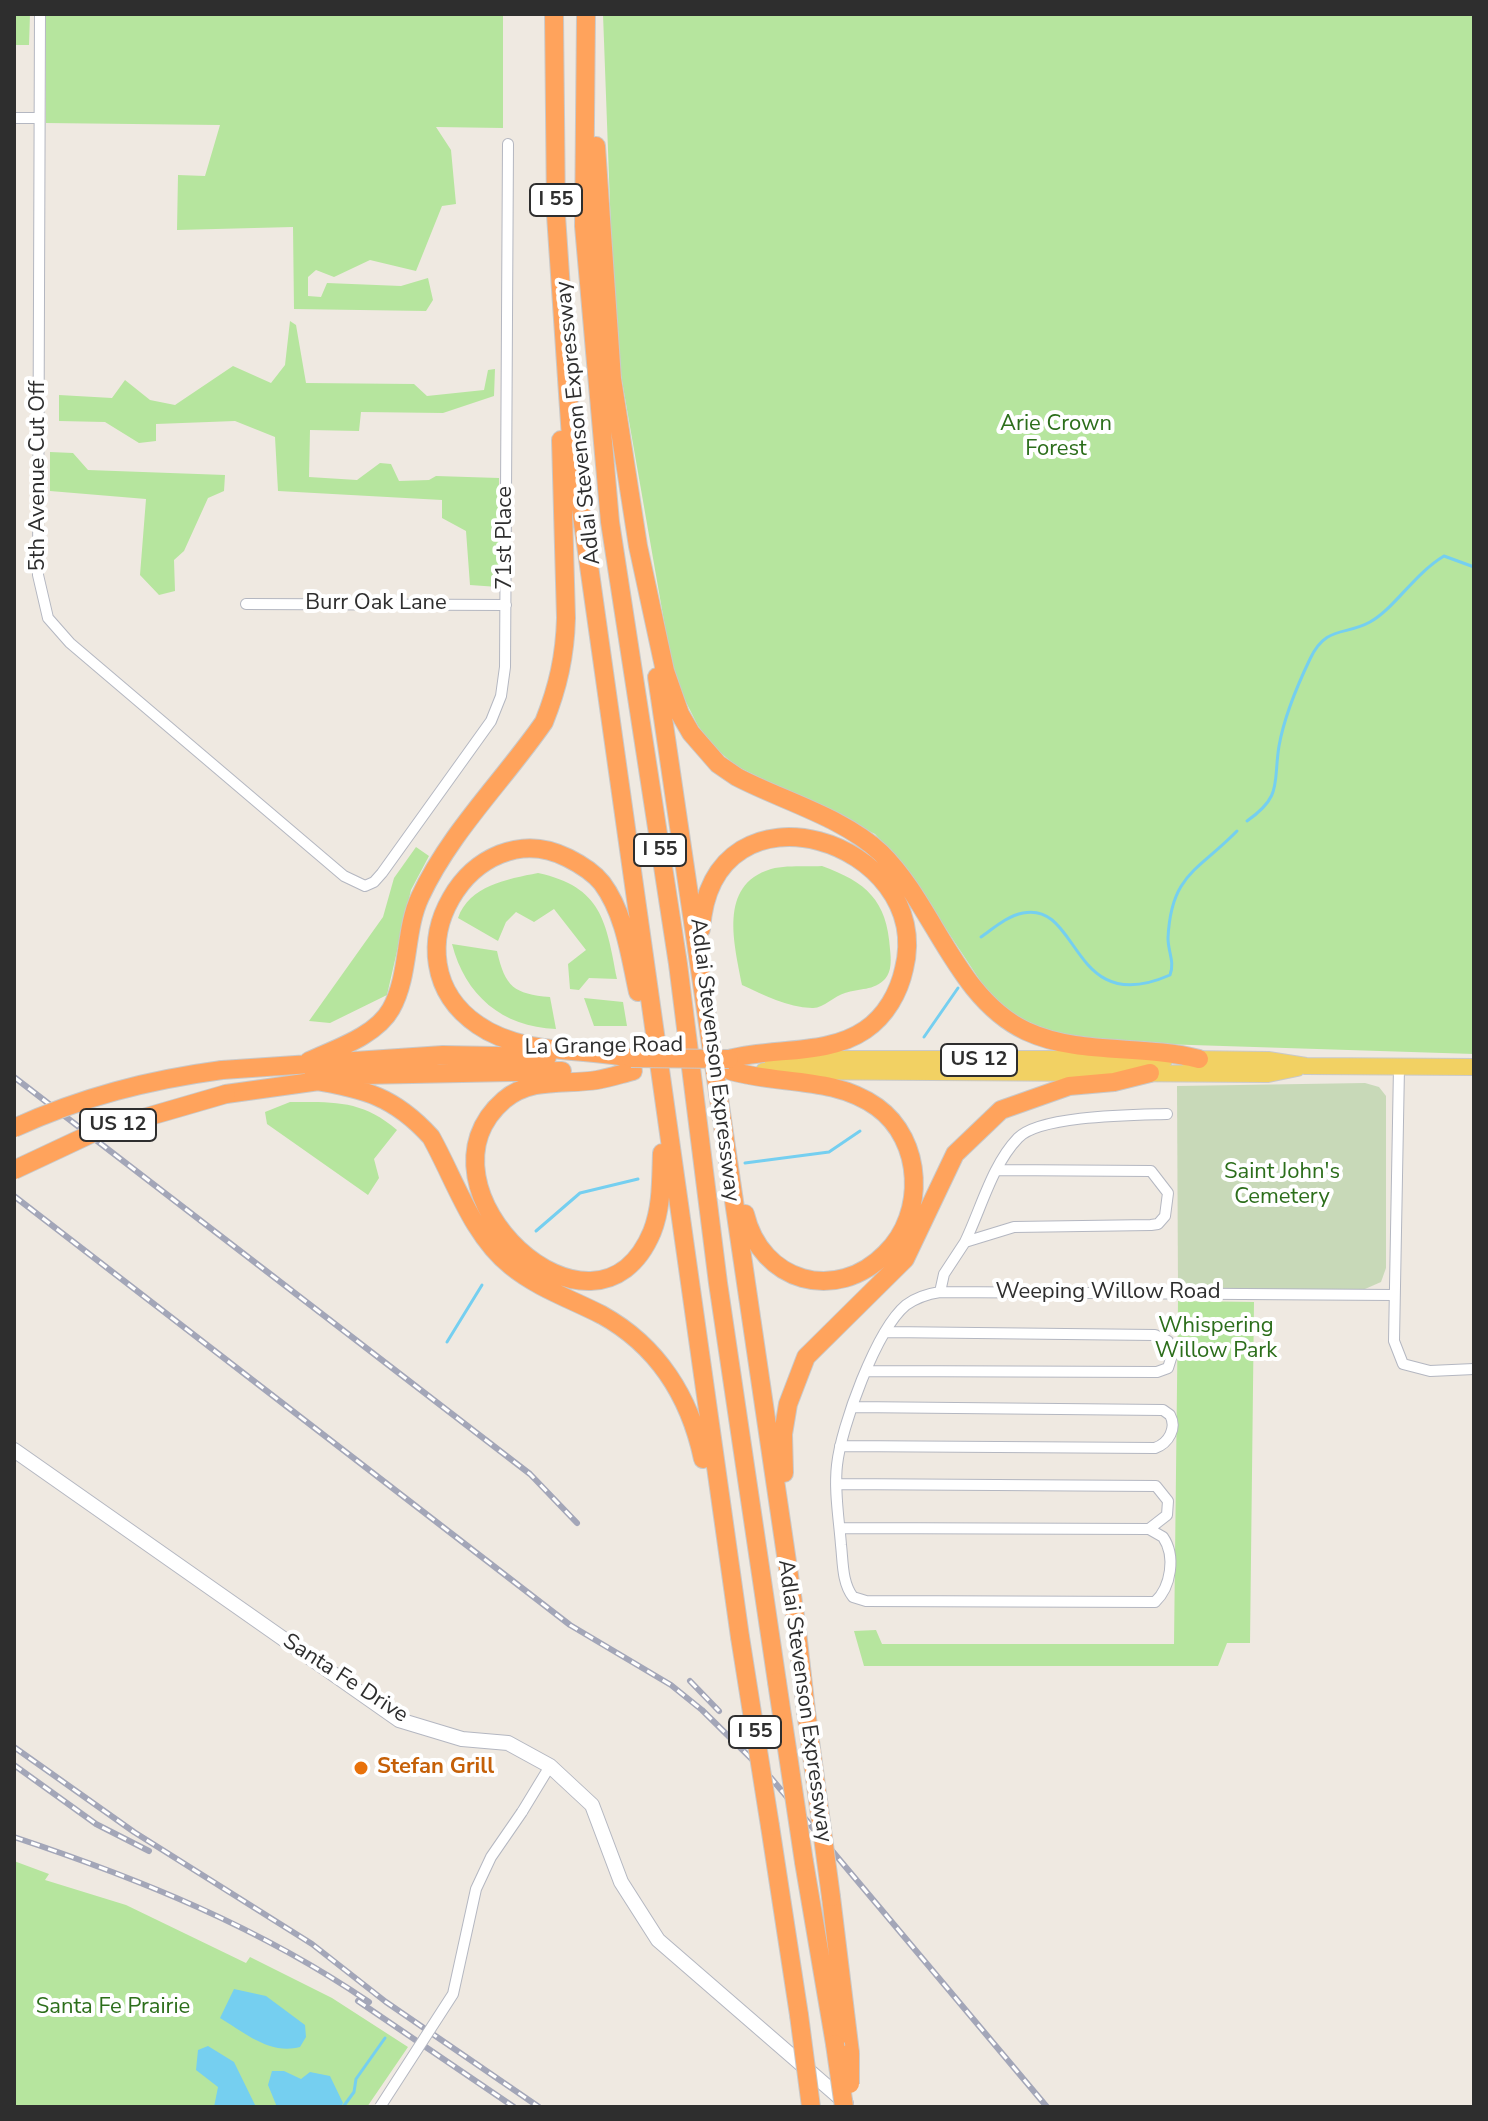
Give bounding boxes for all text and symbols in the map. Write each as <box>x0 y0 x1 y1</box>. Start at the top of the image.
road number: I 55 <box>530 184 582 216</box>
street label: Adlai Stevenson Expressway <box>551 280 607 566</box>
street label: 5th Avenue Cut Off <box>26 381 52 571</box>
park label: Arie Crown Forest <box>1000 412 1112 464</box>
street label: 71st Place <box>493 486 519 590</box>
street label: Burr Oak Lane <box>305 591 447 617</box>
road number: I 55 <box>634 834 686 866</box>
street label: Adlai Stevenson Expressway <box>684 917 744 1203</box>
street label: La Grange Road <box>524 1032 684 1062</box>
road number: US 12 <box>941 1044 1017 1076</box>
road number: US 12 <box>80 1109 156 1141</box>
park label: Saint John's Cemetery <box>1224 1160 1340 1212</box>
street label: Weeping Willow Road <box>996 1280 1220 1306</box>
park label: Whispering Willow Park <box>1155 1314 1277 1366</box>
street label: Adlai Stevenson Expressway <box>771 1558 837 1844</box>
street label: Santa Fe Drive <box>277 1629 413 1729</box>
road number: I 55 <box>729 1716 781 1748</box>
place label: Stefan Grill <box>377 1755 494 1781</box>
marker: Stefan Grill <box>352 1759 370 1777</box>
park label: Santa Fe Prairie <box>36 1995 190 2021</box>

